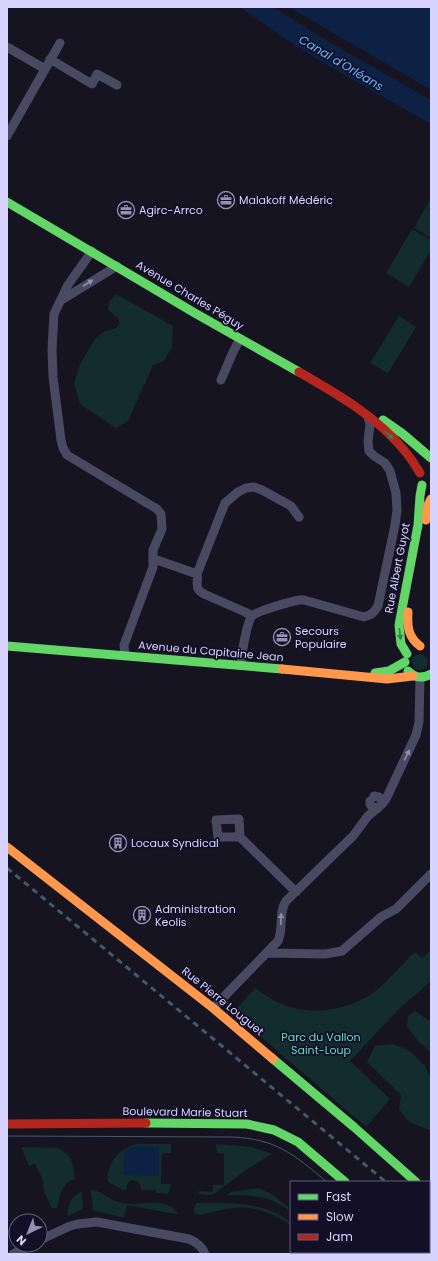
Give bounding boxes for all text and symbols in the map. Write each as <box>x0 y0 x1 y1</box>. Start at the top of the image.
water label: Canal d'Orléans <box>296 31 387 95</box>
office icon: Malakoff Médéric <box>216 190 236 210</box>
place label: Malakoff Médéric <box>239 192 333 208</box>
office icon: Agirc-Arrco <box>116 200 136 220</box>
place label: Agirc-Arrco <box>139 202 203 218</box>
street label: Avenue Charles Péguy <box>133 256 248 334</box>
one-way arrow <box>83 279 93 287</box>
one-way arrow <box>384 430 394 440</box>
street label: Rue Albert Guyot <box>380 521 414 615</box>
place label: Secours Populaire <box>295 623 347 652</box>
office icon: Secours Populaire <box>272 627 292 647</box>
one-way arrow <box>397 628 403 640</box>
street label: Avenue du Capitaine Jean <box>138 637 284 665</box>
one-way arrow <box>404 750 410 761</box>
building icon: Locaux Syndical <box>108 833 128 853</box>
place label: Locaux Syndical <box>131 835 219 851</box>
place label: Administration Keolis <box>155 901 236 930</box>
building icon: Administration Keolis <box>132 905 152 925</box>
one-way arrow <box>278 913 285 925</box>
street label: Rue Pierre Louguet <box>179 963 267 1039</box>
park label: Parc du Vallon Saint-Loup <box>281 1029 361 1058</box>
street label: Boulevard Marie Stuart <box>122 1103 248 1121</box>
legend <box>290 1181 430 1253</box>
text: Fast <box>326 1188 351 1205</box>
text: Slow <box>326 1208 354 1225</box>
north arrow <box>8 1213 48 1253</box>
text: Jam <box>326 1228 353 1245</box>
text: N <box>13 1232 30 1249</box>

